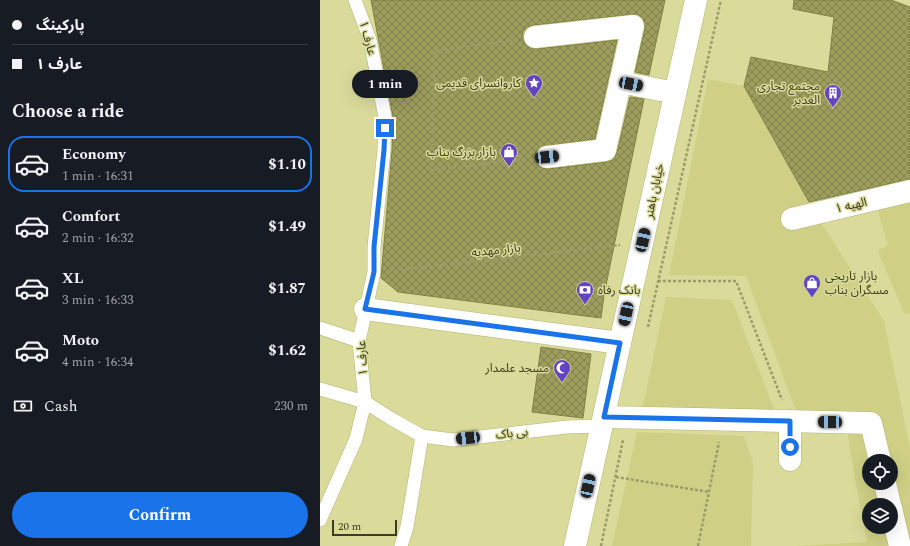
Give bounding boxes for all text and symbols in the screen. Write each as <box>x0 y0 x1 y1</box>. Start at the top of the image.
text: پارکینگ <box>36 14 85 37</box>
street label: عارف ۱ <box>354 19 381 58</box>
text: عارف ۱ <box>36 53 83 76</box>
callout: 1 min <box>352 70 418 98</box>
place icon: کاروانسرای قدیمی <box>524 73 544 98</box>
text: 1 min <box>368 74 402 94</box>
place label: کاروانسرای قدیمی <box>436 74 522 93</box>
car <box>618 76 644 92</box>
place label: مجتمع تجاری الغدیر <box>757 77 820 110</box>
building icon: مجتمع تجاری الغدیر <box>823 83 843 108</box>
text: Choose a ride <box>12 98 124 125</box>
route end <box>376 119 394 137</box>
shop icon: بازار بزرگ بناب <box>499 142 519 167</box>
text: Economy <box>62 143 126 166</box>
place label: بازار بزرگ بناب <box>427 143 496 162</box>
icon: car <box>14 146 50 182</box>
car <box>534 150 560 164</box>
text: $1.10 <box>268 153 306 176</box>
street label: خیابان باهنر <box>639 162 670 221</box>
text: 1 min · 16:31 <box>62 166 134 186</box>
street label: الهیه ۱ <box>833 193 869 218</box>
text: Comfort <box>62 205 120 228</box>
icon: car <box>14 208 50 244</box>
text: $1.49 <box>268 215 306 238</box>
car <box>635 227 651 253</box>
text: 2 min · 16:32 <box>62 228 134 248</box>
street label: بازار مهدیه <box>471 238 522 263</box>
text: XL <box>62 267 83 290</box>
place label: بازار تاریخی مسگران بناب <box>825 267 889 300</box>
icon: car <box>14 270 50 306</box>
shop icon: بازار تاریخی مسگران بناب <box>802 273 822 298</box>
text: $1.87 <box>268 277 306 300</box>
bank icon: بانک رفاه <box>575 280 595 305</box>
place label: بانک رفاه <box>598 281 640 300</box>
text: 3 min · 16:33 <box>62 290 134 310</box>
car <box>618 301 634 327</box>
text: Moto <box>62 329 99 352</box>
icon: car <box>14 332 50 368</box>
text: $1.62 <box>268 339 306 362</box>
street label: عارف ۱ <box>352 340 373 376</box>
text: 4 min · 16:34 <box>62 352 134 372</box>
mosque icon: مسجد علمدار <box>552 358 572 383</box>
place label: مسجد علمدار <box>484 359 549 378</box>
icon: cash <box>12 395 34 417</box>
text: Cash <box>44 395 77 418</box>
text: 230 m <box>274 396 308 416</box>
car <box>818 416 842 428</box>
street label: بی باک <box>495 422 529 445</box>
car <box>455 431 481 445</box>
route start <box>781 438 799 456</box>
map controls <box>862 454 898 534</box>
button: locate <box>862 454 898 490</box>
car <box>580 473 596 499</box>
button: Confirm <box>12 492 308 538</box>
button: layers <box>862 498 898 534</box>
scale bar <box>332 518 397 537</box>
text: 20 m <box>338 518 361 535</box>

